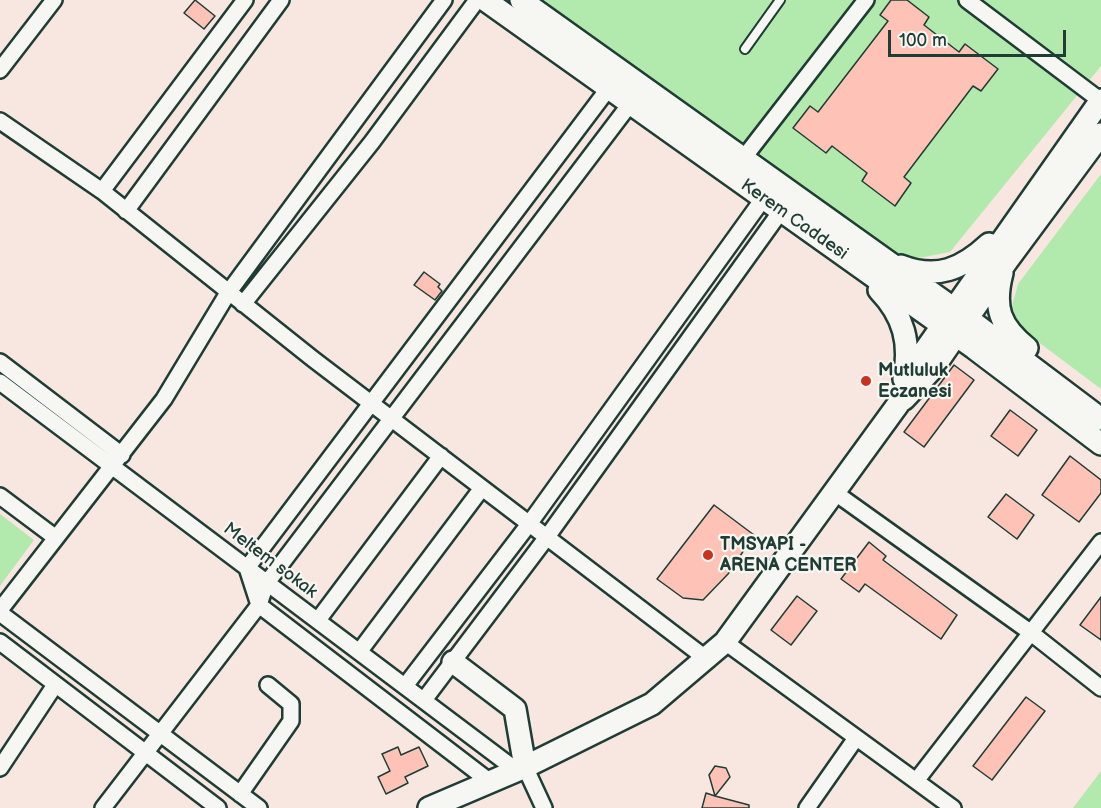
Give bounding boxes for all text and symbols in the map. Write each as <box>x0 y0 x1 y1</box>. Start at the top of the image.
scale bar <box>891 18 1070 56</box>
text: 100 m <box>899 30 947 51</box>
street label: Kerem Caddesi <box>736 175 852 265</box>
place label: Mutluluk Eczanesi <box>878 360 952 403</box>
marker: Mutluluk Eczanesi <box>859 374 873 388</box>
street label: Meltem sokak <box>219 519 321 603</box>
place label: TMSYAPI - ARENA CENTER <box>720 534 857 576</box>
marker: TMSYAPI - ARENA CENTER <box>701 548 715 562</box>

